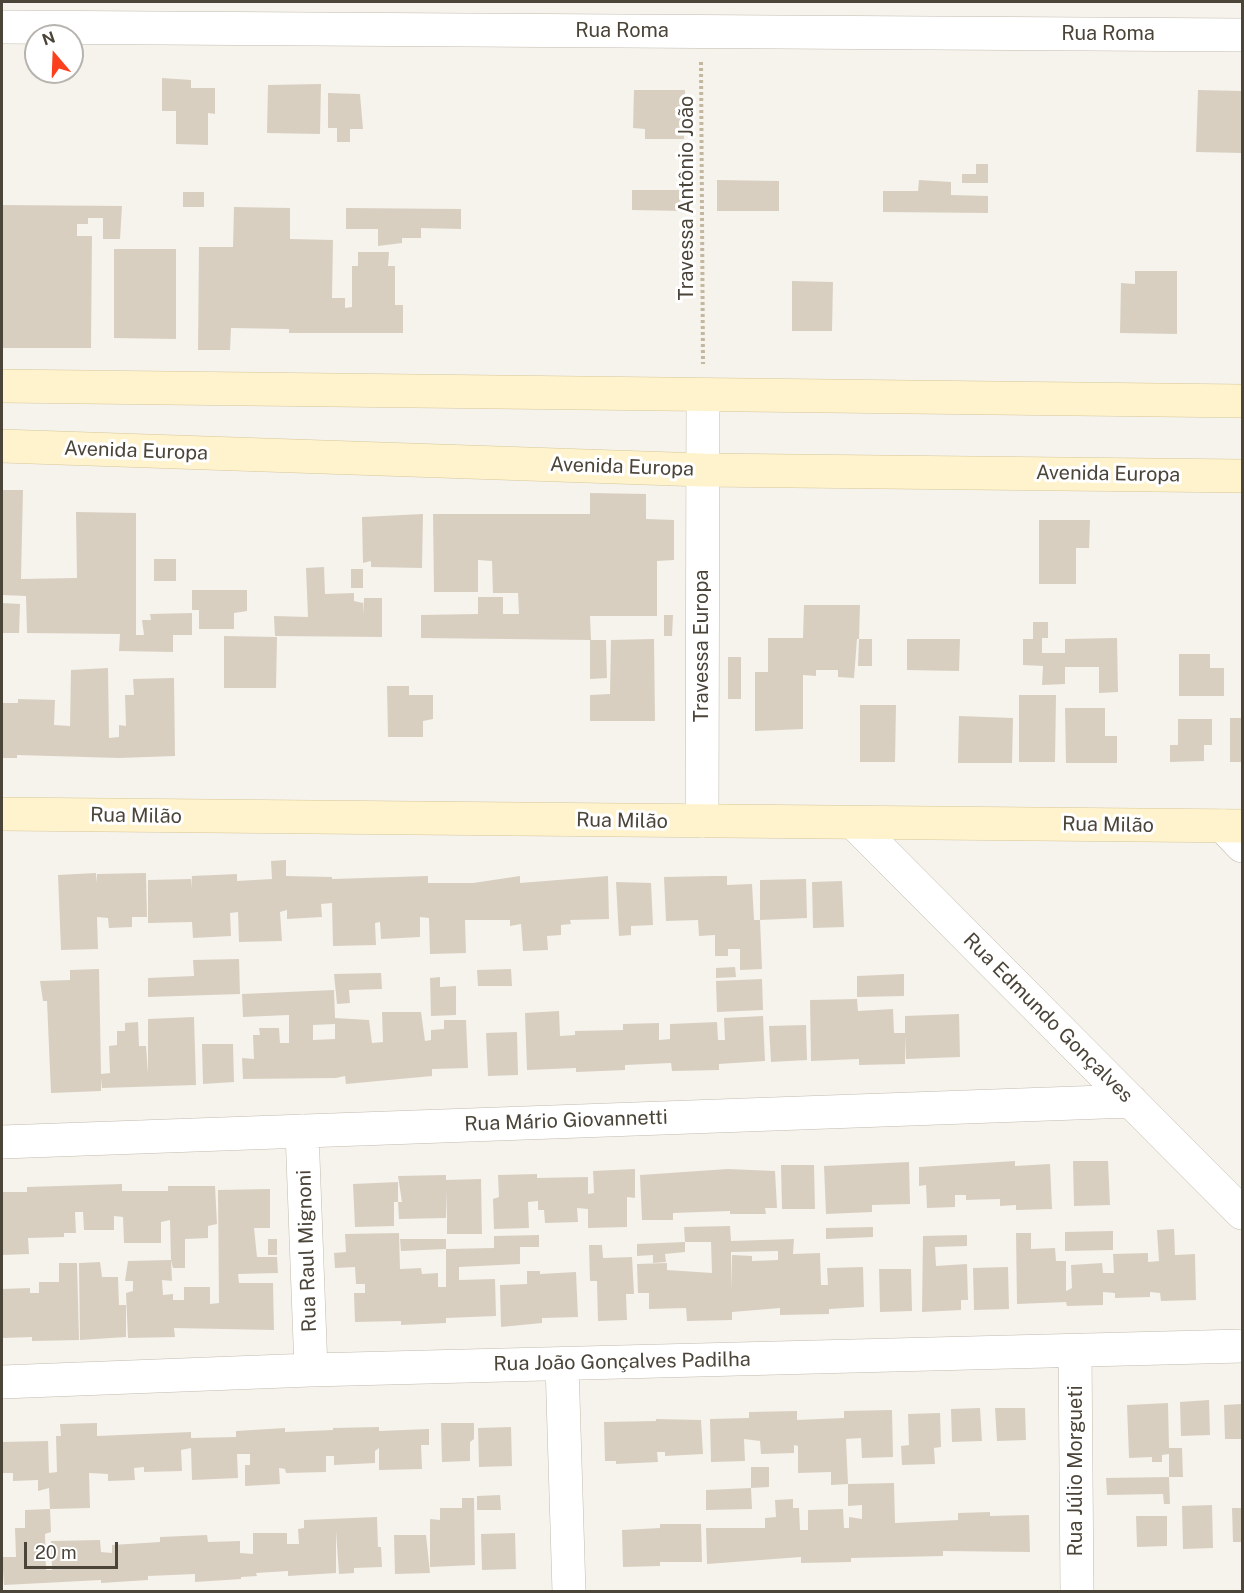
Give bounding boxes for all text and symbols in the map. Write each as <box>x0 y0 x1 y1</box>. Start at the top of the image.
street label: Rua Roma <box>575 19 669 43</box>
street label: Rua Roma <box>1061 22 1155 46</box>
north arrow <box>24 24 84 84</box>
text: N <box>40 27 58 49</box>
street label: Travessa Antônio João <box>675 96 699 300</box>
street label: Avenida Europa <box>63 436 209 466</box>
street label: Avenida Europa <box>549 452 695 482</box>
street label: Avenida Europa <box>1036 461 1180 487</box>
street label: Travessa Europa <box>690 570 714 722</box>
street label: Rua Milão <box>90 803 182 829</box>
street label: Rua Milão <box>576 808 668 834</box>
street label: Rua Milão <box>1062 812 1154 838</box>
street label: Rua Edmundo Gonçalves <box>958 928 1138 1108</box>
street label: Rua Mário Giovannetti <box>464 1105 668 1137</box>
street label: Rua Raul Mignoni <box>292 1169 322 1333</box>
street label: Rua João Gonçalves Padilha <box>493 1348 751 1376</box>
street label: Rua Júlio Morgueti <box>1064 1385 1088 1557</box>
scale bar <box>27 1530 122 1568</box>
text: 20 m <box>35 1542 77 1563</box>

